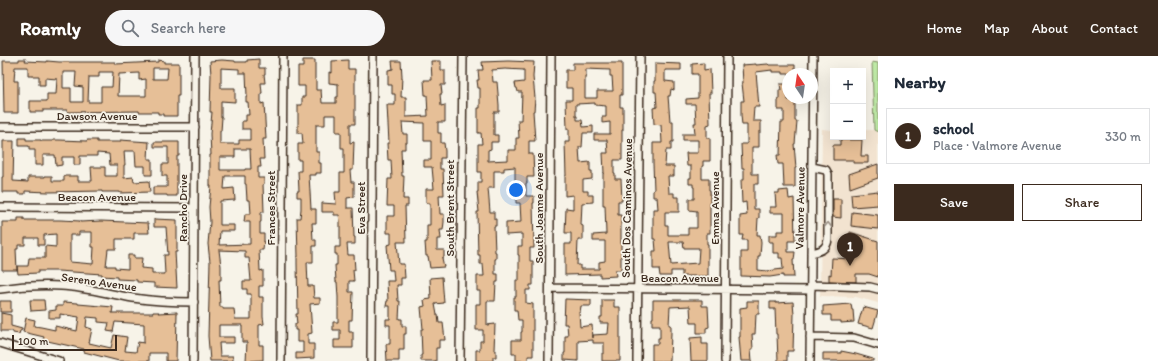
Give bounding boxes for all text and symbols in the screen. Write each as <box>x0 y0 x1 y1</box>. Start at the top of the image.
search box <box>105 10 385 46</box>
text: Roamly <box>20 17 81 40</box>
icon: search <box>119 17 141 39</box>
text: Search here <box>151 19 226 37</box>
text: Home <box>927 20 962 37</box>
text: Map <box>984 20 1010 37</box>
text: About <box>1032 20 1068 37</box>
text: Contact <box>1090 20 1138 37</box>
north arrow <box>782 68 818 104</box>
map controls <box>830 68 866 140</box>
button: + <box>830 68 866 104</box>
text: Nearby <box>894 72 946 92</box>
button: − <box>830 104 866 140</box>
street label: Dawson Avenue <box>57 109 138 123</box>
text: school <box>933 120 974 138</box>
text: 1 <box>905 129 911 144</box>
text: 330 m <box>1105 129 1141 144</box>
street label: South Dos Caminos Avenue <box>619 138 635 278</box>
text: Place · Valmore Avenue <box>933 138 1062 153</box>
street label: South Joanne Avenue <box>532 152 546 263</box>
street label: South Brent Street <box>443 159 457 256</box>
street label: Valmore Avenue <box>792 166 808 249</box>
street label: Frances Street <box>264 170 278 245</box>
street label: Emma Avenue <box>708 171 722 245</box>
street label: Rancho Drive <box>176 174 190 242</box>
your location <box>506 180 526 200</box>
street label: Eva Street <box>354 181 368 234</box>
button: Save <box>894 184 1014 221</box>
button: Share <box>1022 184 1142 221</box>
street label: Beacon Avenue <box>58 190 136 204</box>
one-way arrow <box>824 222 832 228</box>
pin: 1 <box>837 233 863 266</box>
street label: Sereno Avenue <box>60 270 138 294</box>
street label: Beacon Avenue <box>641 271 719 285</box>
scale bar <box>12 333 117 352</box>
text: 100 m <box>18 335 48 348</box>

